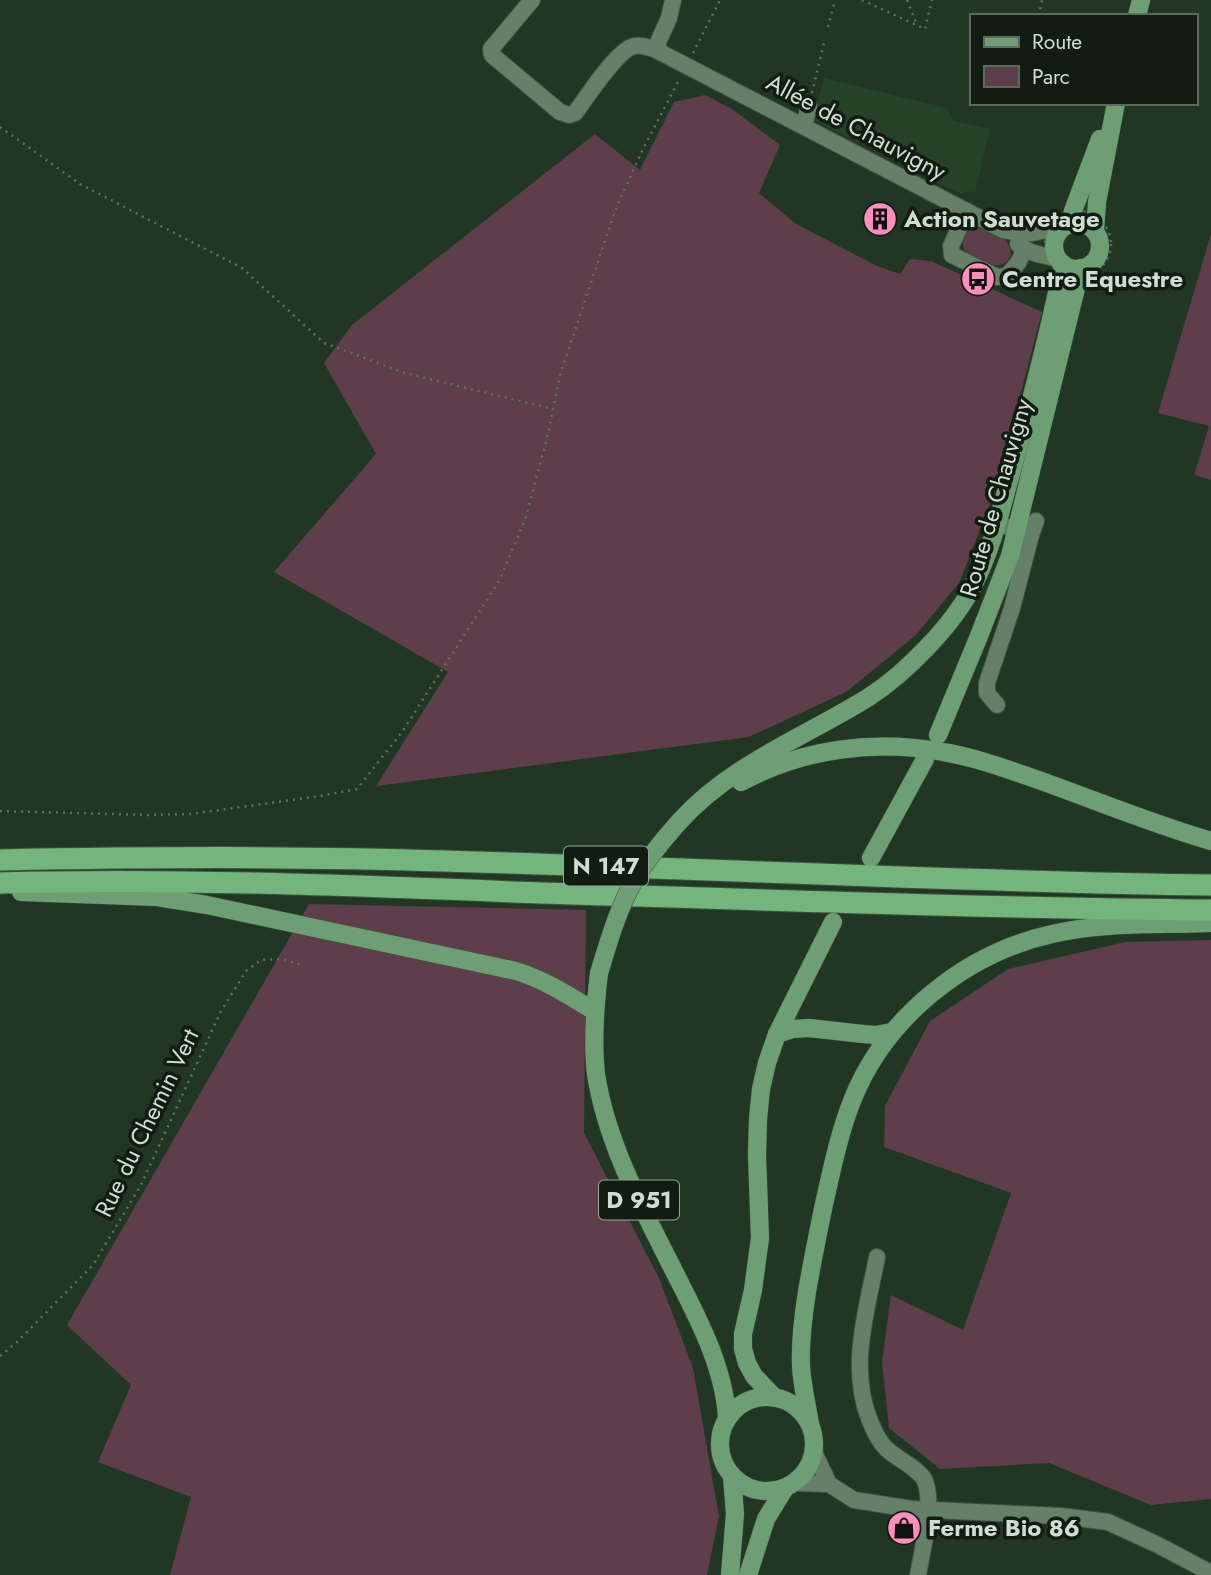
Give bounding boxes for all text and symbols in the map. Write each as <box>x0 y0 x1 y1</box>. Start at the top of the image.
legend <box>970 14 1197 105</box>
text: Route <box>1032 27 1082 57</box>
text: Parc <box>1032 62 1070 92</box>
street label: Allée de Chauvigny <box>760 64 953 189</box>
building icon: Action Sauvetage <box>861 200 899 238</box>
place label: Action Sauvetage <box>903 201 1100 236</box>
bus stop icon: Centre Equestre <box>959 260 997 298</box>
place label: Centre Equestre <box>1002 261 1183 296</box>
street label: Route de Chauvigny <box>951 394 1041 601</box>
road number: N 147 <box>564 846 648 886</box>
street label: Rue du Chemin Vert <box>86 1023 207 1223</box>
road number: D 951 <box>599 1180 679 1219</box>
shop icon: Ferme Bio 86 <box>885 1509 923 1547</box>
place label: Ferme Bio 86 <box>928 1510 1080 1545</box>

